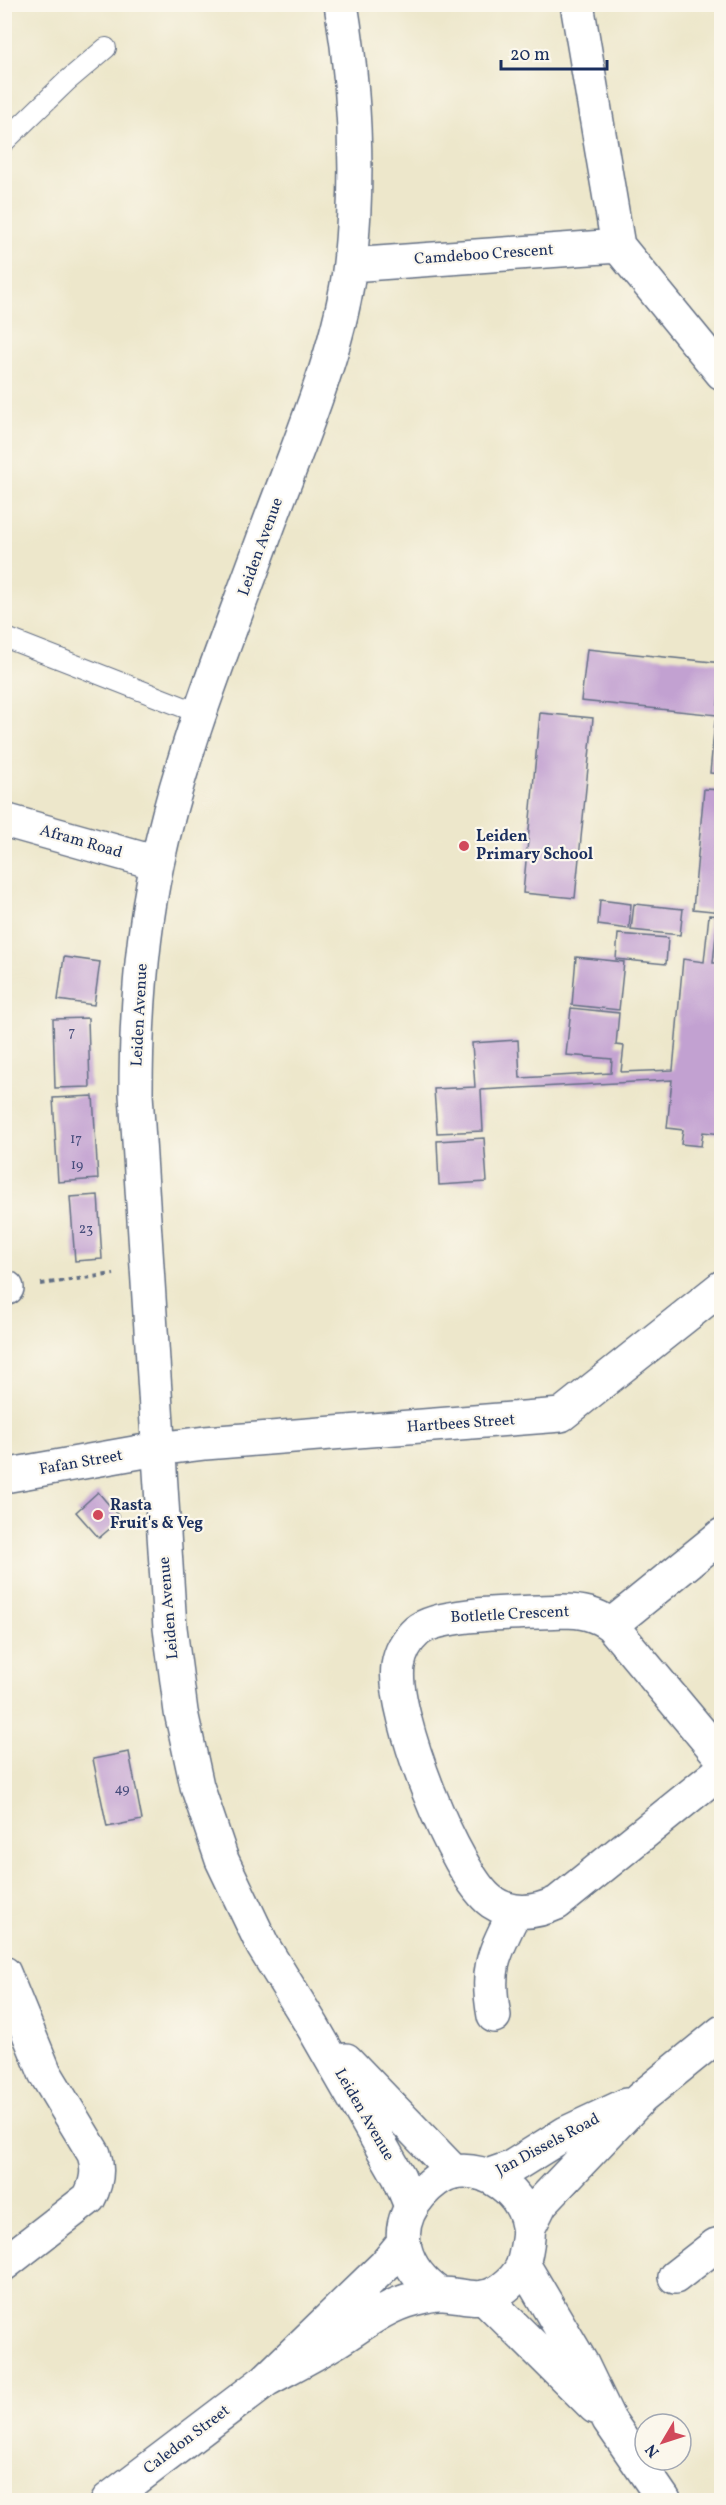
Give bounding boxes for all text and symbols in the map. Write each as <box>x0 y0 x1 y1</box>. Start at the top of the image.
scale bar <box>501 33 608 71</box>
text: 20 m <box>510 43 550 68</box>
street label: Camdeboo Crescent <box>414 239 555 271</box>
street label: Leiden Avenue <box>233 495 289 599</box>
street label: Afram Road <box>37 820 125 864</box>
place label: Leiden Primary School <box>476 826 594 866</box>
marker: Leiden Primary School <box>457 839 471 853</box>
street label: Leiden Avenue <box>126 963 154 1067</box>
house number: 7 <box>69 1023 76 1042</box>
house number: 17 <box>70 1130 82 1149</box>
house number: 19 <box>71 1156 83 1175</box>
house number: 23 <box>79 1220 93 1239</box>
street label: Hartbees Street <box>406 1409 516 1439</box>
street label: Fafan Street <box>38 1445 125 1481</box>
place label: Rasta Fruit's & Veg <box>110 1495 203 1535</box>
marker: Rasta Fruit's & Veg <box>91 1508 105 1522</box>
street label: Leiden Avenue <box>154 1556 184 1660</box>
street label: Botletle Crescent <box>450 1601 570 1629</box>
house number: 49 <box>114 1780 130 1799</box>
street label: Leiden Avenue <box>329 2065 399 2165</box>
street label: Jan Dissels Road <box>492 2108 604 2182</box>
street label: Caledon Street <box>139 2400 235 2480</box>
north arrow <box>633 2412 693 2472</box>
text: N <box>640 2438 665 2462</box>

